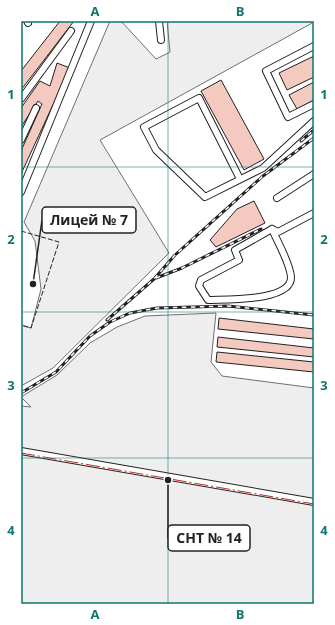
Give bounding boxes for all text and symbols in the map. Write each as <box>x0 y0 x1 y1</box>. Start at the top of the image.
text: A <box>91 2 100 20</box>
text: B <box>236 2 245 20</box>
text: 1 <box>7 85 15 103</box>
text: 1 <box>320 85 328 103</box>
callout: Лицей № 7 <box>42 207 136 233</box>
text: Лицей № 7 <box>50 210 128 229</box>
text: 2 <box>7 230 15 248</box>
text: 2 <box>320 230 328 248</box>
text: 3 <box>7 376 15 394</box>
text: 3 <box>320 376 328 394</box>
text: 4 <box>7 521 15 539</box>
text: 4 <box>320 521 328 539</box>
callout: СНТ № 14 <box>168 525 250 551</box>
text: СНТ № 14 <box>176 528 242 547</box>
text: A <box>91 605 100 623</box>
text: B <box>236 605 245 623</box>

